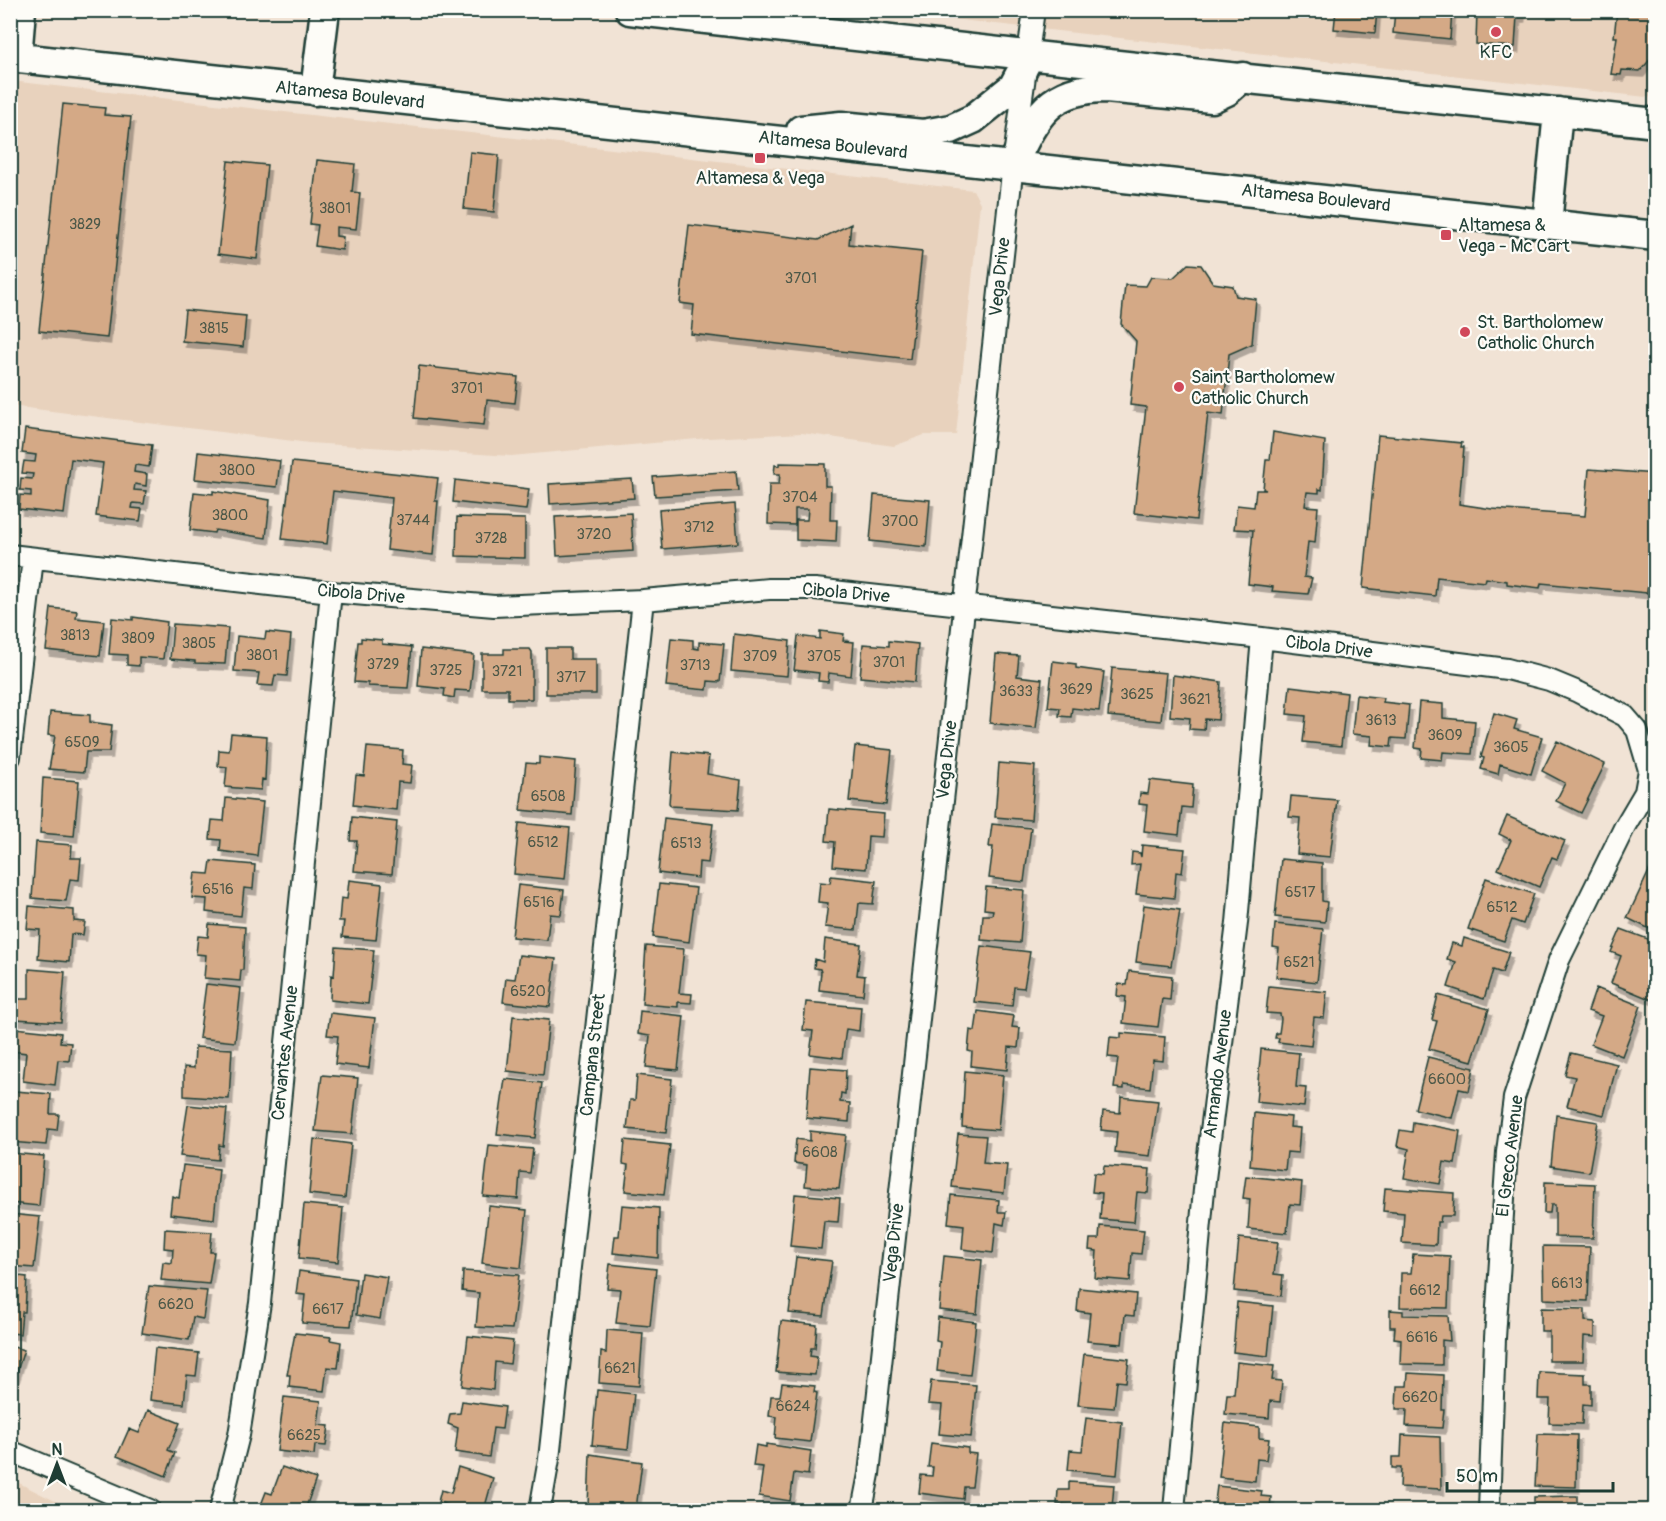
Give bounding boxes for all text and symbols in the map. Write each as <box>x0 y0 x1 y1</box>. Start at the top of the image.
marker: KFC <box>1489 25 1503 39</box>
place label: KFC <box>1480 41 1512 64</box>
street label: Altamesa Boulevard <box>274 76 426 114</box>
street label: Altamesa Boulevard <box>757 126 909 164</box>
marker: Altamesa & Vega <box>753 151 767 165</box>
place label: Altamesa & Vega <box>695 167 825 190</box>
street label: Altamesa Boulevard <box>1240 179 1392 217</box>
house number: 3801 <box>319 199 351 218</box>
place label: Altamesa & Vega - Mc Cart <box>1458 214 1570 258</box>
house number: 3829 <box>69 215 101 234</box>
marker: Altamesa & Vega - Mc Cart <box>1439 228 1453 242</box>
street label: Vega Drive <box>984 236 1016 318</box>
house number: 3701 <box>785 269 817 288</box>
place label: St. Bartholomew Catholic Church <box>1477 311 1603 355</box>
house number: 3815 <box>199 319 229 338</box>
marker: St. Bartholomew Catholic Church <box>1458 325 1472 339</box>
place label: Saint Bartholomew Catholic Church <box>1191 366 1335 410</box>
house number: 3701 <box>451 379 483 398</box>
marker: Saint Bartholomew Catholic Church <box>1172 380 1186 394</box>
house number: 3800 <box>219 461 255 480</box>
house number: 3704 <box>782 488 818 507</box>
house number: 3800 <box>212 506 248 525</box>
house number: 3744 <box>396 511 430 530</box>
house number: 3700 <box>882 512 918 531</box>
house number: 3712 <box>684 518 714 537</box>
house number: 3720 <box>577 525 611 544</box>
house number: 3728 <box>475 529 508 548</box>
street label: Cibola Drive <box>801 578 891 608</box>
street label: Cibola Drive <box>316 579 406 609</box>
house number: 3813 <box>60 626 90 645</box>
house number: 3809 <box>121 629 155 648</box>
street label: Cibola Drive <box>1284 630 1374 664</box>
house number: 3805 <box>182 634 216 653</box>
house number: 3801 <box>246 646 278 665</box>
house number: 3709 <box>743 647 777 666</box>
house number: 3705 <box>807 647 841 666</box>
house number: 3701 <box>873 653 905 672</box>
house number: 3729 <box>367 655 399 674</box>
house number: 3713 <box>680 656 710 675</box>
house number: 3725 <box>430 661 462 680</box>
house number: 3721 <box>492 662 522 681</box>
house number: 3717 <box>556 668 586 687</box>
house number: 3629 <box>1059 680 1093 699</box>
house number: 3633 <box>999 682 1033 701</box>
house number: 3625 <box>1120 685 1154 704</box>
house number: 3621 <box>1179 690 1211 709</box>
house number: 3613 <box>1365 711 1397 730</box>
street label: Vega Drive <box>931 719 963 801</box>
house number: 3609 <box>1427 726 1463 745</box>
house number: 6509 <box>65 733 99 752</box>
house number: 3605 <box>1493 738 1529 757</box>
house number: 6508 <box>531 787 566 806</box>
house number: 6512 <box>527 833 559 852</box>
house number: 6513 <box>670 834 702 853</box>
house number: 6516 <box>202 880 234 899</box>
house number: 6517 <box>1285 883 1315 902</box>
house number: 6516 <box>523 893 555 912</box>
house number: 6512 <box>1486 898 1518 917</box>
house number: 6521 <box>1283 953 1315 972</box>
house number: 6520 <box>510 982 546 1001</box>
street label: Cervantes Avenue <box>266 984 304 1122</box>
street label: Campana Street <box>575 992 611 1117</box>
street label: Armando Avenue <box>1199 1008 1237 1140</box>
house number: 6600 <box>1428 1070 1466 1089</box>
street label: El Greco Avenue <box>1491 1094 1529 1218</box>
house number: 6608 <box>802 1143 838 1162</box>
street label: Vega Drive <box>878 1202 910 1284</box>
house number: 6613 <box>1551 1274 1583 1293</box>
house number: 6612 <box>1409 1281 1441 1300</box>
house number: 6620 <box>158 1295 194 1314</box>
house number: 6617 <box>312 1300 344 1319</box>
house number: 6616 <box>1406 1328 1438 1347</box>
house number: 6621 <box>604 1359 636 1378</box>
house number: 6620 <box>1402 1388 1438 1407</box>
house number: 6624 <box>776 1397 811 1416</box>
house number: 6625 <box>287 1426 321 1445</box>
north arrow <box>27 1434 87 1494</box>
text: N <box>52 1440 63 1460</box>
scale bar <box>1447 1455 1614 1493</box>
text: 50 m <box>1456 1465 1498 1488</box>

